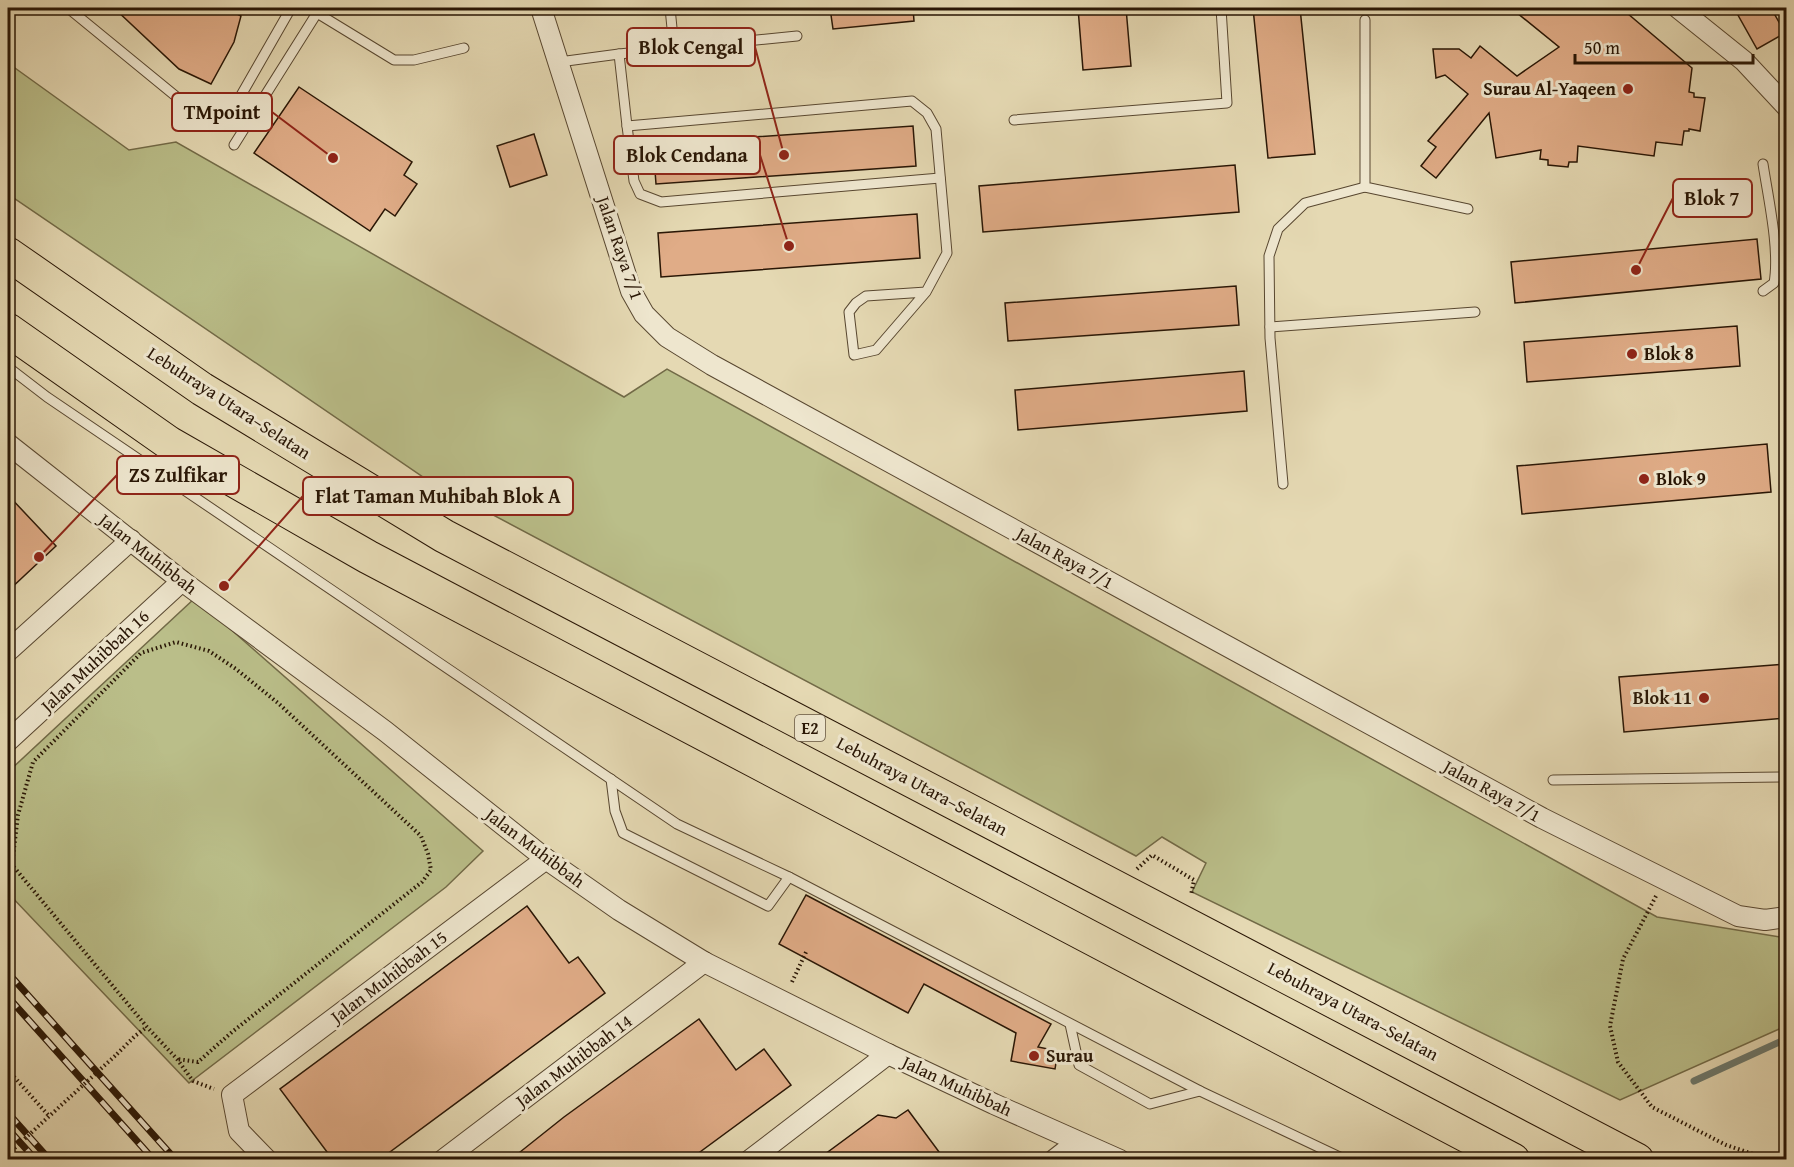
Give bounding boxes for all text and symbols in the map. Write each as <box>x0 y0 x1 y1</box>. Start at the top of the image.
scale bar <box>1575 27 1754 65</box>
callout: Blok Cengal <box>627 28 755 66</box>
text: Blok Cengal <box>639 32 743 61</box>
text: 50 m <box>1584 34 1620 61</box>
place label: Surau Al-Yaqeen <box>1483 75 1616 102</box>
marker: Surau Al-Yaqeen <box>1621 82 1635 96</box>
callout: TMpoint <box>172 93 272 131</box>
text: TMpoint <box>184 97 261 126</box>
callout: Blok Cendana <box>614 136 760 174</box>
text: Blok Cendana <box>626 140 749 169</box>
callout: Blok 7 <box>1673 179 1752 217</box>
text: Blok 7 <box>1684 183 1740 212</box>
street label: Jalan Raya 7/1 <box>590 191 651 303</box>
street label: Lebuhraya Utara–Selatan <box>142 339 316 466</box>
place label: Blok 8 <box>1644 340 1694 367</box>
marker: Blok 8 <box>1625 347 1639 361</box>
callout: ZS Zulfikar <box>117 456 239 494</box>
text: ZS Zulfikar <box>129 460 227 489</box>
place label: Blok 9 <box>1656 465 1706 492</box>
marker: Blok 9 <box>1637 472 1651 486</box>
callout: Flat Taman Muhibah Blok A <box>303 477 573 515</box>
text: Flat Taman Muhibah Blok A <box>315 481 561 510</box>
street label: Jalan Muhibbah <box>92 505 203 601</box>
street label: Jalan Raya 7/1 <box>1010 519 1119 595</box>
street label: Jalan Muhibbah 16 <box>33 603 155 720</box>
place label: Blok 11 <box>1633 684 1692 711</box>
marker: Blok 11 <box>1697 691 1711 705</box>
road number: E2 <box>795 715 825 741</box>
street label: Lebuhraya Utara–Selatan <box>832 729 1012 842</box>
street label: Jalan Raya 7/1 <box>1437 752 1546 828</box>
street label: Jalan Muhibbah <box>478 800 591 894</box>
street label: Jalan Muhibbah 15 <box>323 924 453 1031</box>
street label: Lebuhraya Utara–Selatan <box>1263 954 1443 1067</box>
street label: Jalan Muhibbah 14 <box>508 1008 638 1115</box>
place label: Surau <box>1046 1042 1094 1069</box>
street label: Jalan Muhibbah <box>896 1047 1017 1123</box>
marker: Surau <box>1027 1049 1041 1063</box>

